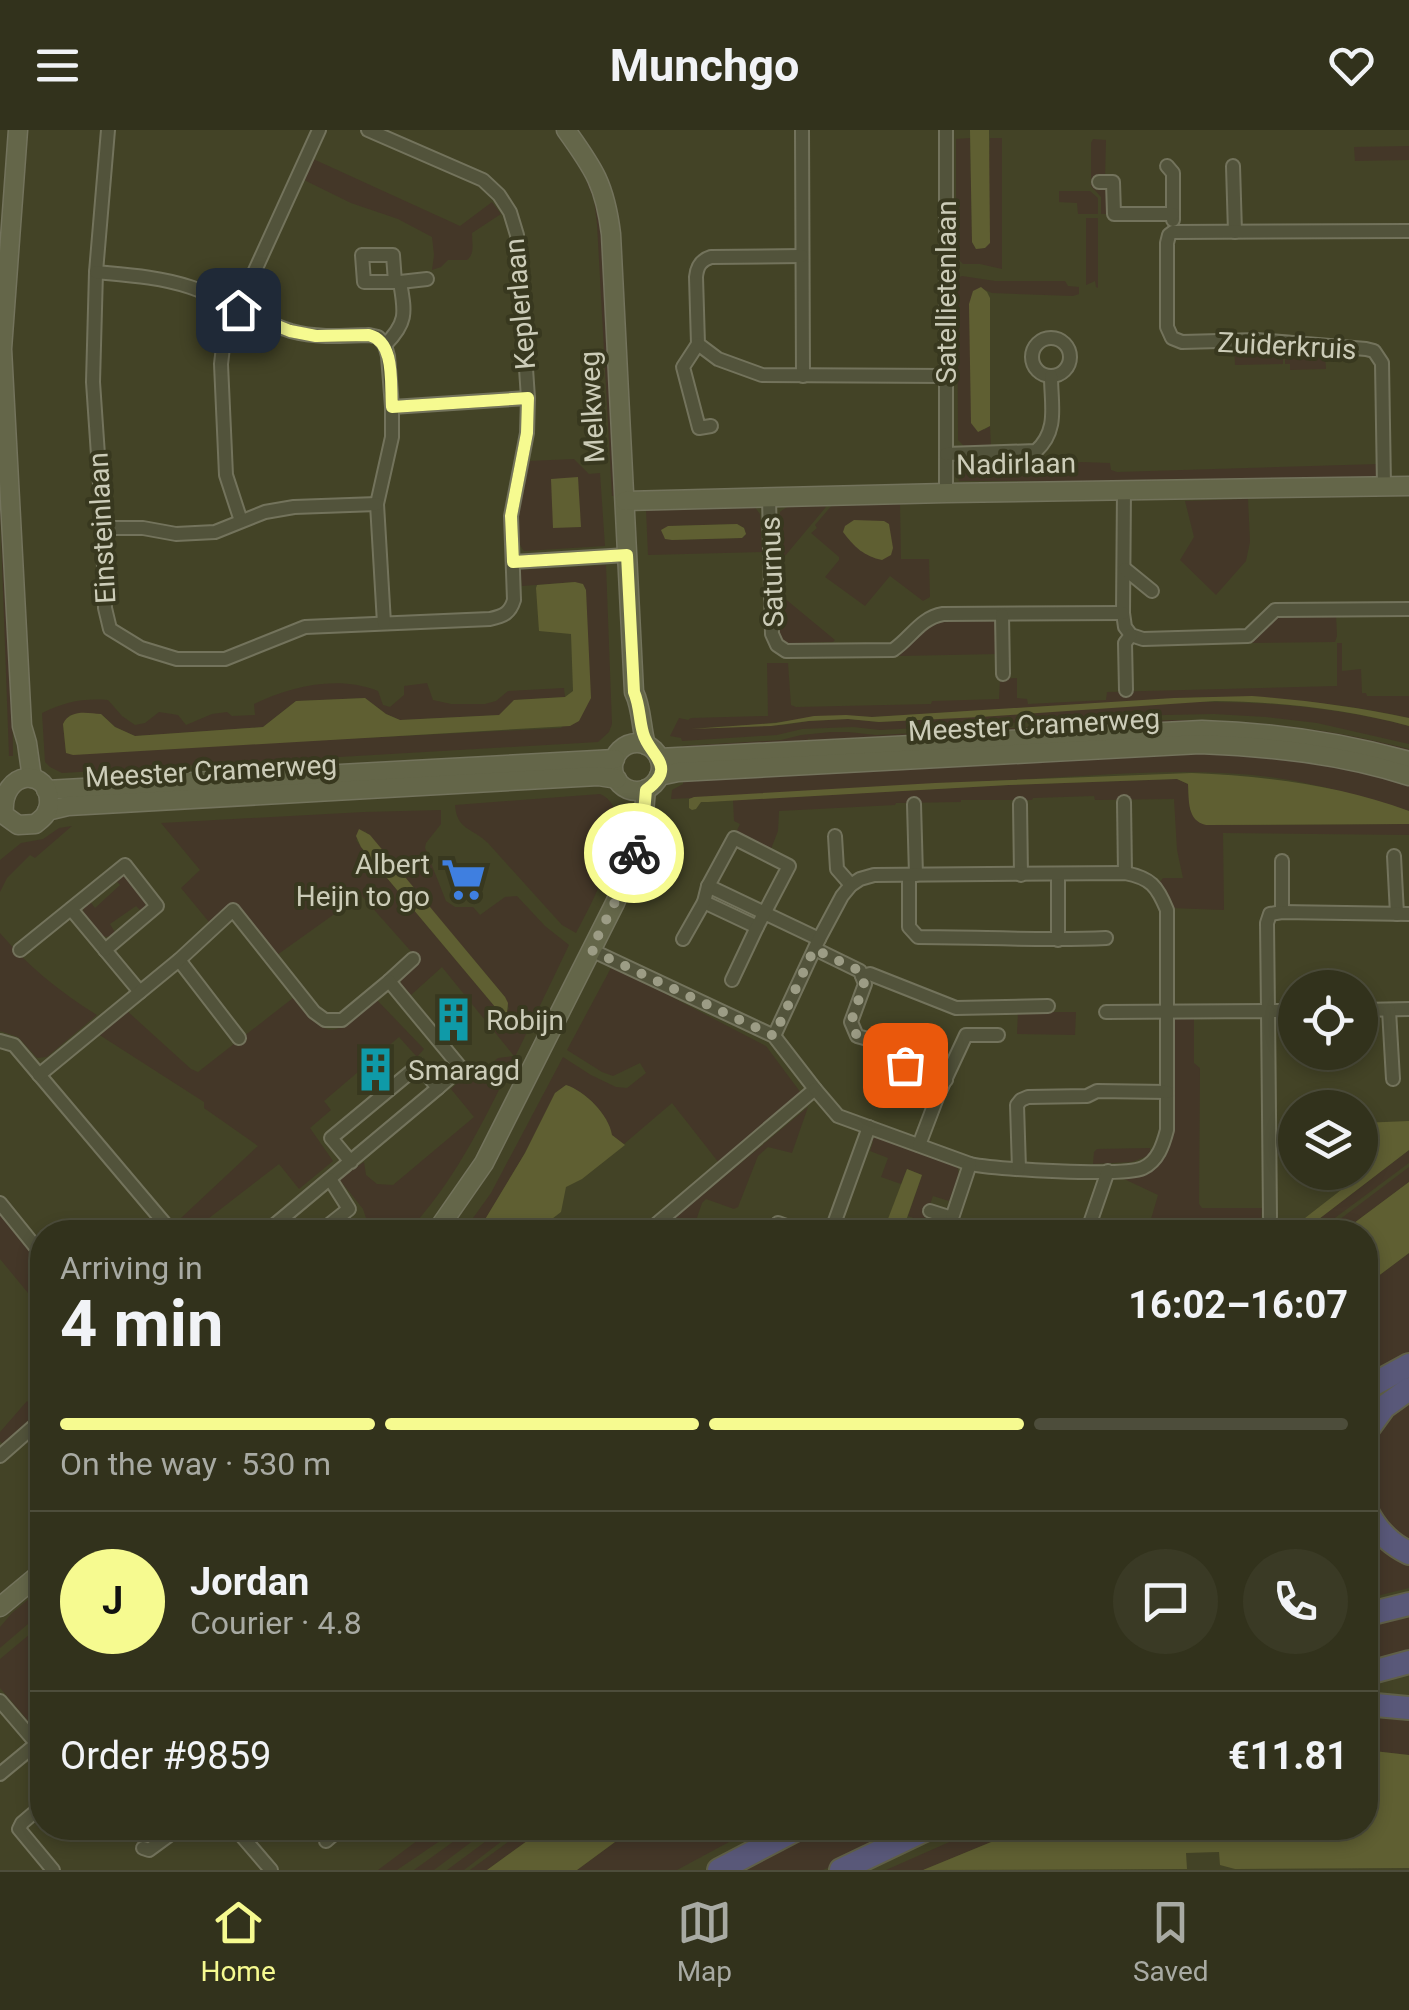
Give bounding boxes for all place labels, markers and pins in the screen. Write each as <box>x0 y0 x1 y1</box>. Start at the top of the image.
pin <box>196 268 281 353</box>
place label: Albert Heijn to go <box>296 848 430 913</box>
supermarket icon: Albert Heijn to go <box>439 856 487 904</box>
building icon: Robijn <box>429 996 477 1044</box>
place label: Robijn <box>486 1004 564 1037</box>
pin <box>863 1023 948 1108</box>
building icon: Smaragd <box>351 1046 399 1094</box>
place label: Smaragd <box>408 1054 520 1087</box>

